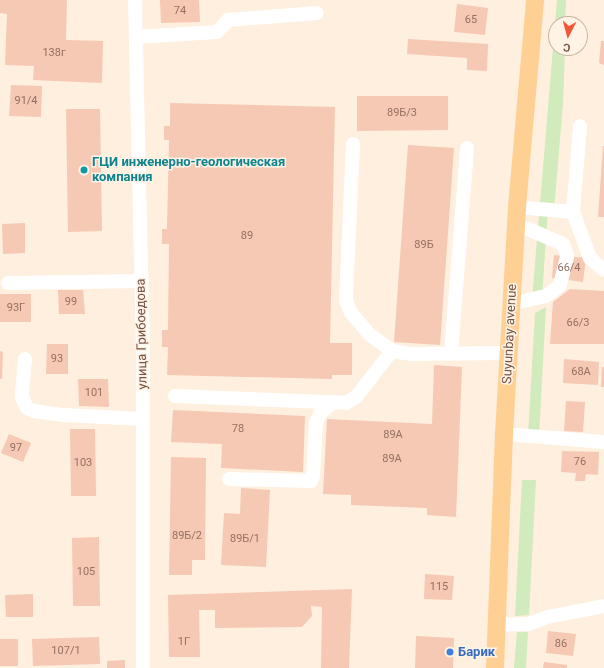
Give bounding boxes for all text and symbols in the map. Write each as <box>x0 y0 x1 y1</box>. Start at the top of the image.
house number: 74 <box>174 4 186 18</box>
house number: 65 <box>465 13 477 27</box>
north arrow <box>548 16 588 56</box>
text: С <box>563 41 571 54</box>
house number: 138г <box>42 46 66 60</box>
house number: 91/4 <box>14 94 38 108</box>
house number: 89Б/3 <box>387 106 417 120</box>
place label: ГЦИ инженерно-геологическая компания <box>92 155 285 186</box>
marker: ГЦИ инженерно-геологическая компания <box>79 165 89 175</box>
house number: 89 <box>241 229 253 243</box>
house number: 89Б <box>414 238 434 252</box>
house number: 66/4 <box>557 261 581 275</box>
street label: улица Грибоедова <box>133 278 151 390</box>
street label: Suyunbay avenue <box>500 283 520 385</box>
house number: 99 <box>65 295 77 309</box>
house number: 93Г <box>7 301 25 315</box>
house number: 66/3 <box>566 316 590 330</box>
house number: 93 <box>51 352 63 366</box>
house number: 68А <box>571 365 591 379</box>
house number: 101 <box>85 386 103 400</box>
house number: 78 <box>232 422 244 436</box>
house number: 89А <box>383 428 403 442</box>
house number: 97 <box>10 441 22 455</box>
house number: 89А <box>382 452 402 466</box>
house number: 76 <box>574 455 586 469</box>
house number: 103 <box>74 456 92 470</box>
house number: 89Б/2 <box>172 529 202 543</box>
house number: 89Б/1 <box>230 532 260 546</box>
house number: 105 <box>77 565 95 579</box>
house number: 115 <box>430 580 448 594</box>
house number: 1Г <box>178 635 190 649</box>
house number: 86 <box>555 637 567 651</box>
house number: 107/1 <box>51 644 81 658</box>
place label: Барик <box>458 644 495 660</box>
marker: Барик <box>445 647 455 657</box>

